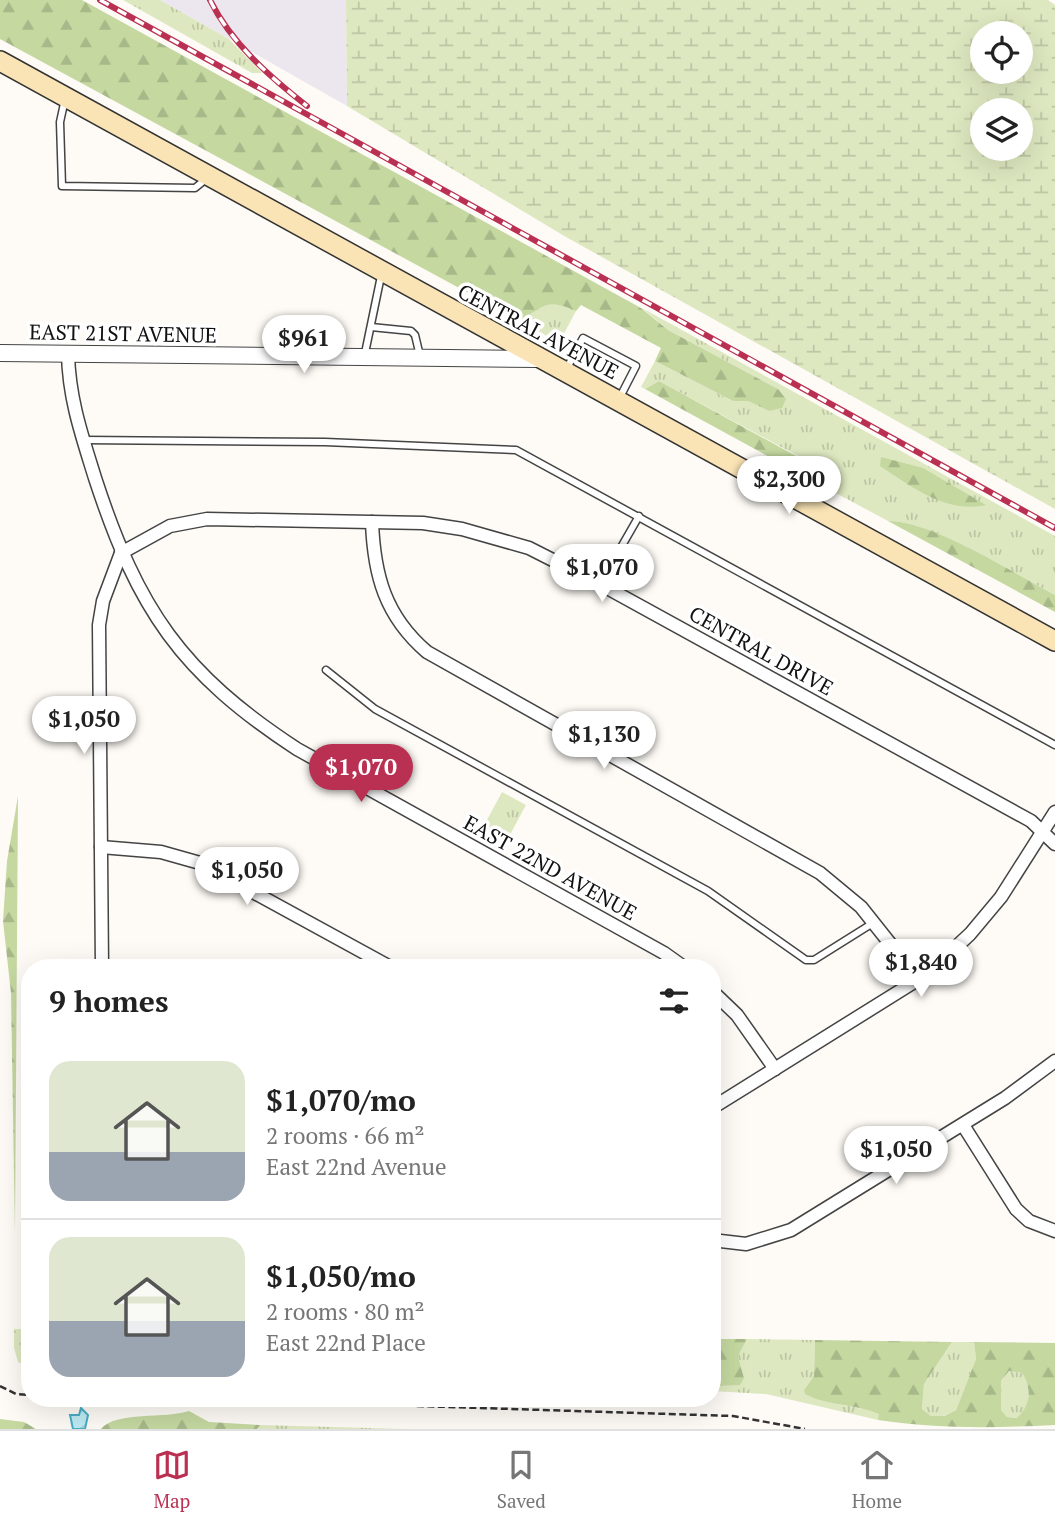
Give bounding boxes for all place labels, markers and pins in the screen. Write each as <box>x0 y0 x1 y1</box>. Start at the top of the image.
pin: $961 <box>263 316 345 375</box>
pin: $2,300 <box>732 456 846 516</box>
pin: $1,070 <box>545 544 659 604</box>
pin: $1,050 <box>27 696 141 756</box>
pin: $1,130 <box>547 712 661 771</box>
pin: $1,070 <box>304 744 418 804</box>
pin: $1,050 <box>190 848 304 907</box>
pin: $1,840 <box>864 940 978 999</box>
pin: $1,050 <box>839 1126 953 1186</box>

